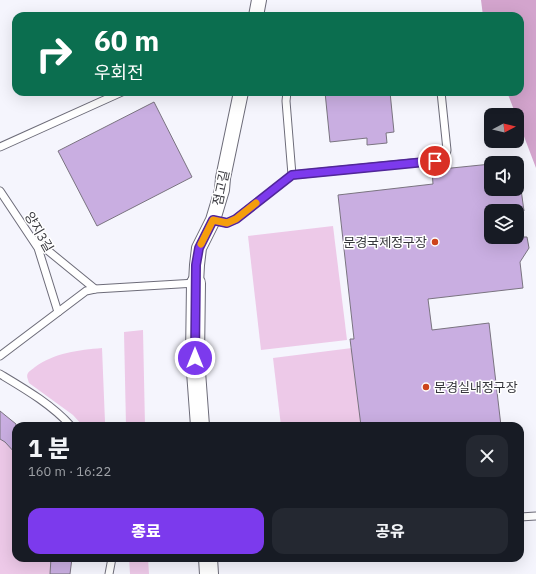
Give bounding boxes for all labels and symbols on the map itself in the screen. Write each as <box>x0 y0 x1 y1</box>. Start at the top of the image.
north arrow <box>484 108 524 148</box>
pin <box>418 144 452 178</box>
street label: 점고길 <box>209 169 233 207</box>
street label: 양지3길 <box>21 209 57 255</box>
place label: 문경국제정구장 <box>343 234 427 251</box>
marker: 문경국제정구장 <box>430 237 440 247</box>
position arrow <box>174 337 216 379</box>
place label: 문경실내정구장 <box>434 379 518 396</box>
marker: 문경실내정구장 <box>421 382 431 392</box>

